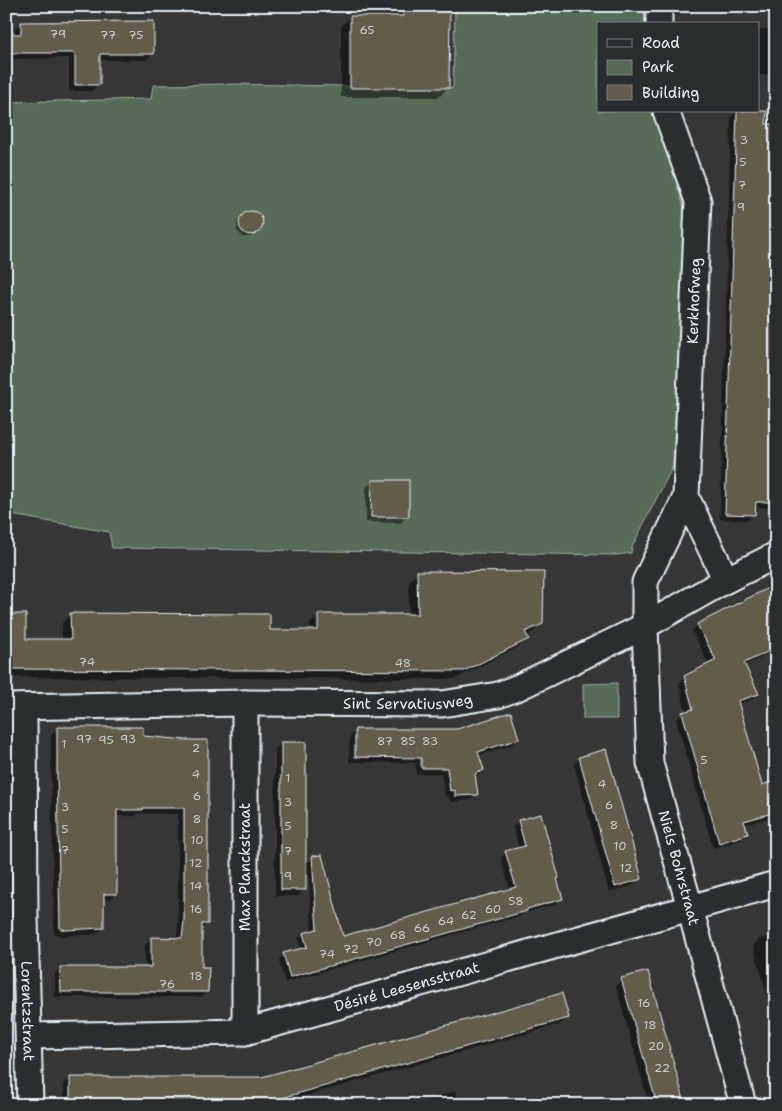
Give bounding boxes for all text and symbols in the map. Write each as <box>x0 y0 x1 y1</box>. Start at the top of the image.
house number: 65 <box>359 22 375 38</box>
legend <box>597 22 760 112</box>
house number: 79 <box>50 26 66 42</box>
house number: 77 <box>100 27 116 43</box>
house number: 75 <box>128 27 144 43</box>
text: Road <box>642 33 680 53</box>
text: Park <box>642 57 674 77</box>
text: Building <box>642 83 699 103</box>
house number: 3 <box>740 132 748 148</box>
house number: 5 <box>739 154 747 170</box>
house number: 7 <box>738 177 746 193</box>
house number: 9 <box>737 199 745 215</box>
street label: Kerkhofweg <box>683 258 705 344</box>
house number: 74 <box>79 654 95 670</box>
house number: 48 <box>395 655 411 671</box>
street label: Sint Servatiusweg <box>343 689 474 714</box>
house number: 97 <box>76 731 92 747</box>
house number: 93 <box>120 731 136 747</box>
house number: 95 <box>98 732 114 748</box>
house number: 87 <box>377 733 393 749</box>
house number: 85 <box>400 733 416 749</box>
house number: 83 <box>422 733 438 749</box>
house number: 1 <box>61 736 67 752</box>
house number: 2 <box>192 740 200 756</box>
house number: 5 <box>700 752 708 768</box>
house number: 4 <box>192 766 200 782</box>
house number: 1 <box>285 770 291 786</box>
house number: 4 <box>598 776 606 792</box>
house number: 6 <box>193 788 201 804</box>
house number: 3 <box>284 794 292 810</box>
house number: 6 <box>605 797 613 813</box>
house number: 3 <box>61 799 69 815</box>
street label: Max Planckstraat <box>235 803 255 931</box>
street label: Niels Bohrstraat <box>653 808 704 928</box>
house number: 8 <box>193 811 201 827</box>
house number: 8 <box>610 817 618 833</box>
house number: 5 <box>284 818 292 834</box>
house number: 5 <box>61 821 69 837</box>
house number: 10 <box>190 832 204 848</box>
house number: 10 <box>613 838 627 854</box>
house number: 7 <box>61 842 69 858</box>
house number: 7 <box>284 843 292 859</box>
house number: 12 <box>190 855 202 871</box>
house number: 12 <box>620 860 632 876</box>
house number: 9 <box>284 868 292 884</box>
house number: 14 <box>190 878 202 894</box>
house number: 58 <box>508 893 524 909</box>
house number: 16 <box>189 901 203 917</box>
house number: 60 <box>485 901 501 917</box>
house number: 62 <box>461 907 477 923</box>
house number: 64 <box>438 913 454 929</box>
house number: 66 <box>414 920 430 936</box>
house number: 68 <box>390 927 406 943</box>
house number: 70 <box>366 934 382 950</box>
house number: 72 <box>343 941 359 957</box>
house number: 74 <box>319 946 335 962</box>
street label: Désiré Leesensstraat <box>332 957 482 1017</box>
street label: Lorentzstraat <box>16 961 39 1061</box>
house number: 18 <box>189 968 203 984</box>
house number: 76 <box>159 976 175 992</box>
house number: 16 <box>637 995 651 1011</box>
house number: 18 <box>643 1017 657 1033</box>
house number: 20 <box>648 1038 664 1054</box>
house number: 22 <box>654 1060 670 1076</box>

